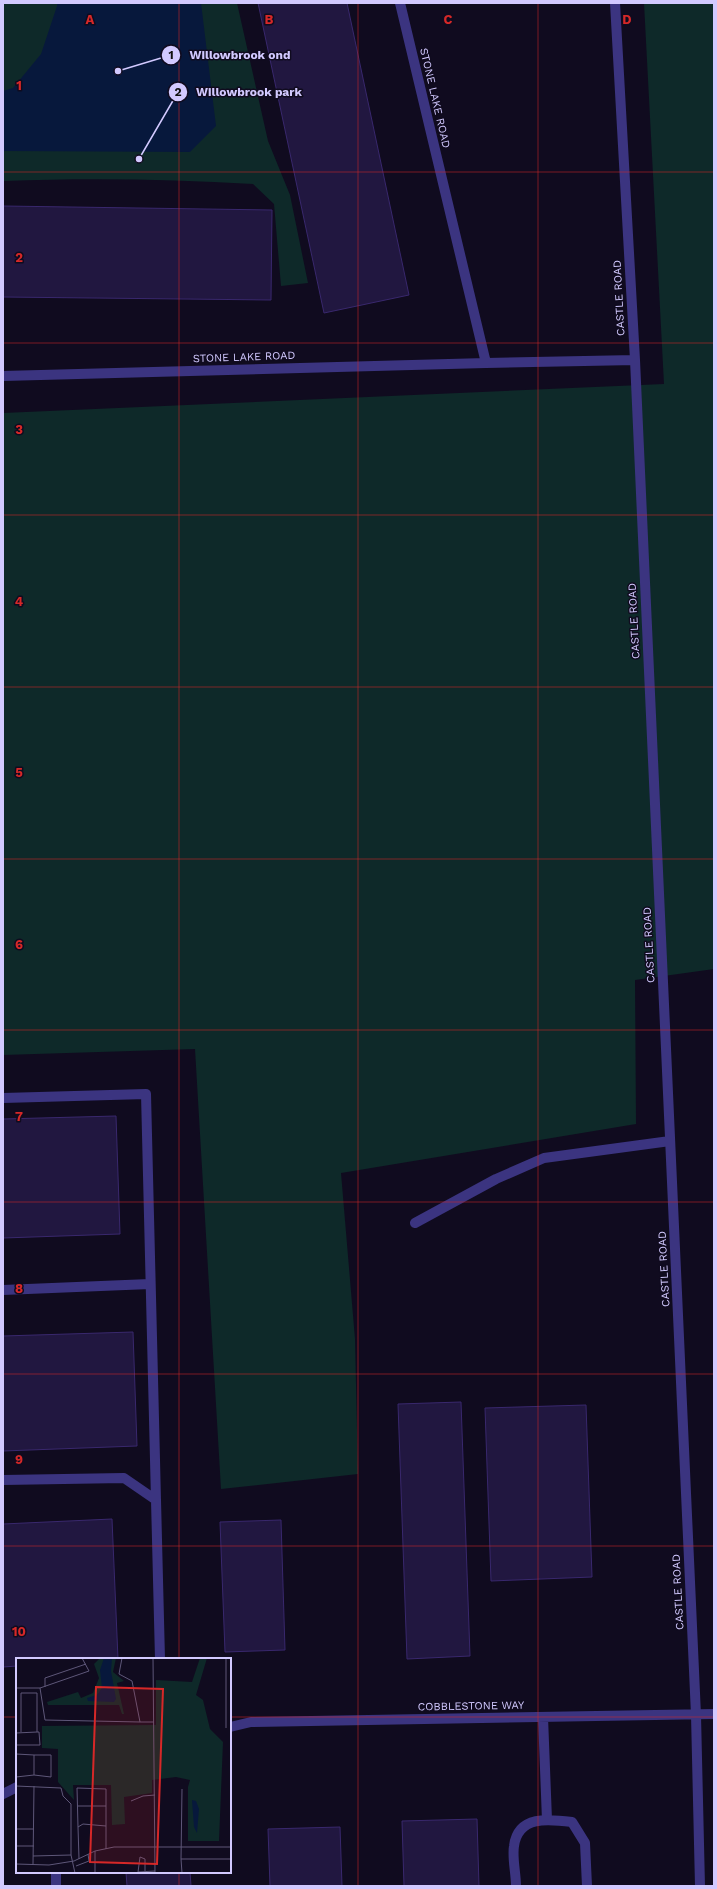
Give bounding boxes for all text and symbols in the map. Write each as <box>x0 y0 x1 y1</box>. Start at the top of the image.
text: A <box>86 12 95 27</box>
text: B <box>265 12 274 27</box>
text: C <box>444 12 453 27</box>
text: D <box>622 12 632 27</box>
callout: Willowbrook ond <box>161 43 298 67</box>
street label: STONE LAKE ROAD <box>417 47 453 149</box>
text: 1 <box>168 48 174 62</box>
text: Willowbrook ond <box>190 48 291 62</box>
text: 1 <box>16 78 22 93</box>
callout: Willowbrook park <box>168 80 310 104</box>
text: 2 <box>174 85 182 99</box>
text: Willowbrook park <box>196 85 302 99</box>
text: 2 <box>15 250 23 265</box>
street label: CASTLE ROAD <box>611 260 627 336</box>
street label: STONE LAKE ROAD <box>193 349 295 365</box>
text: 3 <box>15 422 23 437</box>
street label: CASTLE ROAD <box>626 583 642 659</box>
text: 4 <box>15 594 24 609</box>
text: 5 <box>15 765 23 780</box>
street label: CASTLE ROAD <box>641 907 657 983</box>
text: 6 <box>15 937 23 952</box>
text: 7 <box>15 1109 23 1124</box>
street label: CASTLE ROAD <box>656 1231 672 1307</box>
text: 8 <box>15 1281 23 1296</box>
text: 9 <box>15 1452 23 1467</box>
street label: CASTLE ROAD <box>670 1554 686 1630</box>
text: 10 <box>12 1624 26 1639</box>
inset map <box>16 1658 231 1873</box>
street label: COBBLESTONE WAY <box>418 1699 525 1713</box>

